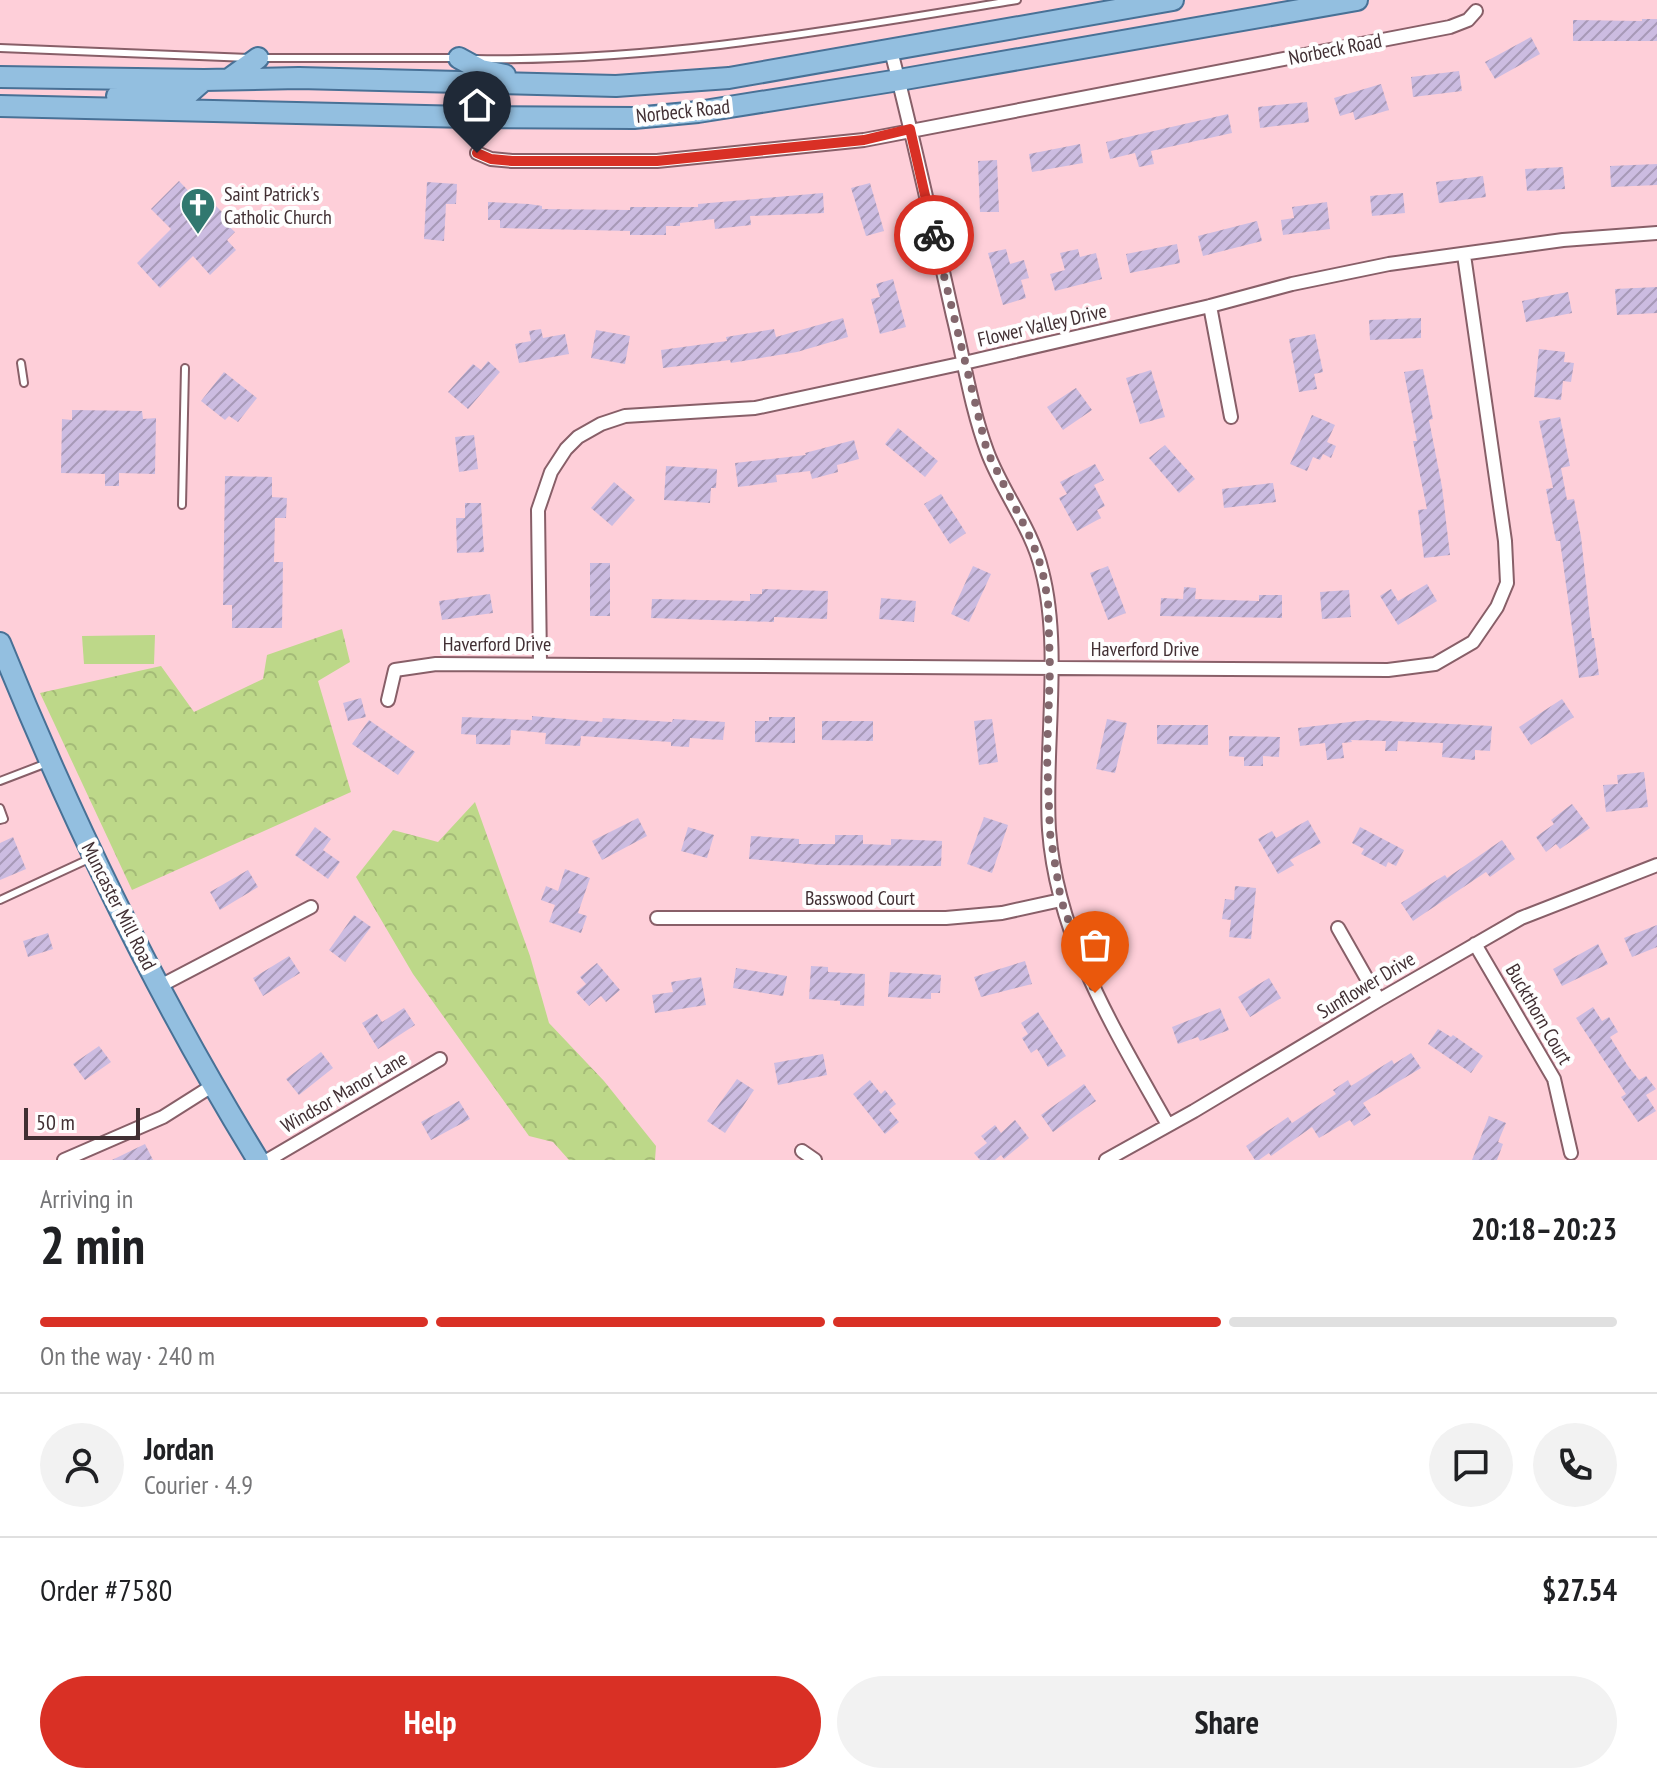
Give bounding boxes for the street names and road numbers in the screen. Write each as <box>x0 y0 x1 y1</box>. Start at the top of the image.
street label: Norbeck Road <box>1286 27 1384 71</box>
street label: Norbeck Road <box>635 93 731 129</box>
street label: Flower Valley Drive <box>975 298 1109 352</box>
street label: Haverford Drive <box>443 631 551 657</box>
street label: Haverford Drive <box>1091 636 1199 662</box>
street label: Muncaster Mill Road <box>76 838 162 974</box>
street label: Basswood Court <box>805 885 916 911</box>
street label: Sunflower Drive <box>1312 946 1420 1024</box>
street label: Buckthorn Court <box>1500 959 1578 1069</box>
street label: Windsor Manor Lane <box>276 1045 412 1139</box>

